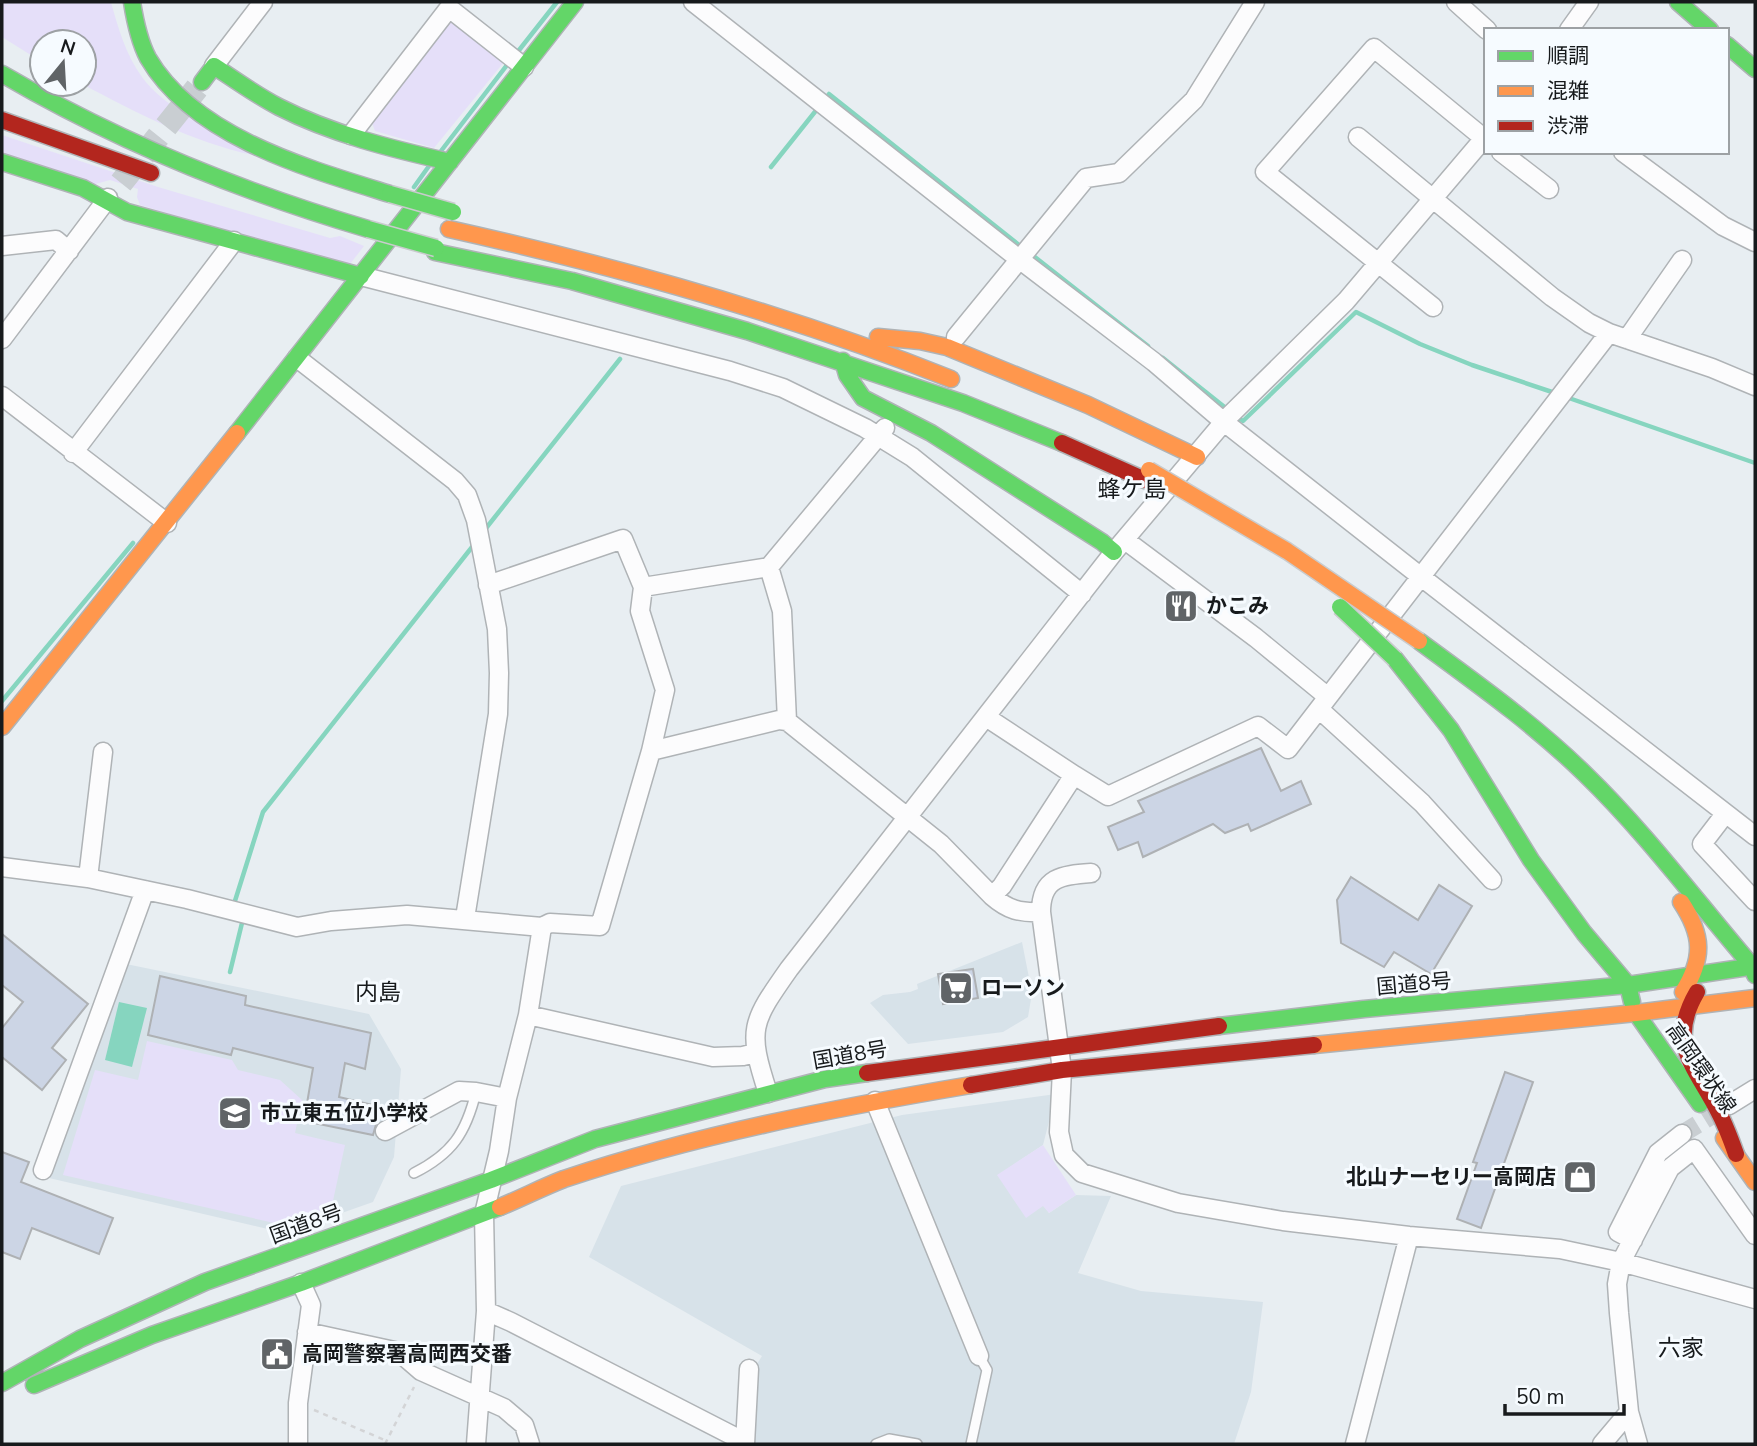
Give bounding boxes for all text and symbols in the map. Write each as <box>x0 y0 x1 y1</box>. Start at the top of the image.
north arrow <box>28 28 98 98</box>
legend <box>1484 28 1729 154</box>
text: N <box>57 33 79 62</box>
text: 順調 <box>1547 42 1589 70</box>
text: 混雑 <box>1547 77 1589 105</box>
text: 渋滞 <box>1547 112 1589 140</box>
district label: 蜂ケ島 <box>1098 474 1167 505</box>
restaurant icon: かこみ <box>1162 587 1200 625</box>
place label: かこみ <box>1206 592 1269 620</box>
street label: 国道8号 <box>1375 967 1453 1001</box>
supermarket icon: ローソン <box>937 969 975 1007</box>
place label: ローソン <box>981 974 1065 1002</box>
district label: 内島 <box>355 977 401 1008</box>
street label: 高岡環状線 <box>1659 1017 1743 1119</box>
street label: 国道8号 <box>810 1035 890 1075</box>
school or university icon: 市立東五位小学校 <box>216 1094 254 1132</box>
place label: 市立東五位小学校 <box>260 1099 428 1127</box>
shop icon: 北山ナーセリー高岡店 <box>1561 1158 1599 1196</box>
place label: 北山ナーセリー高岡店 <box>1346 1163 1556 1191</box>
street label: 国道8号 <box>266 1198 346 1250</box>
district label: 六家 <box>1658 1333 1704 1364</box>
public building icon: 高岡警察署高岡西交番 <box>258 1335 296 1373</box>
place label: 高岡警察署高岡西交番 <box>302 1340 512 1368</box>
scale bar <box>1505 1372 1624 1416</box>
text: 50 m <box>1516 1383 1565 1411</box>

